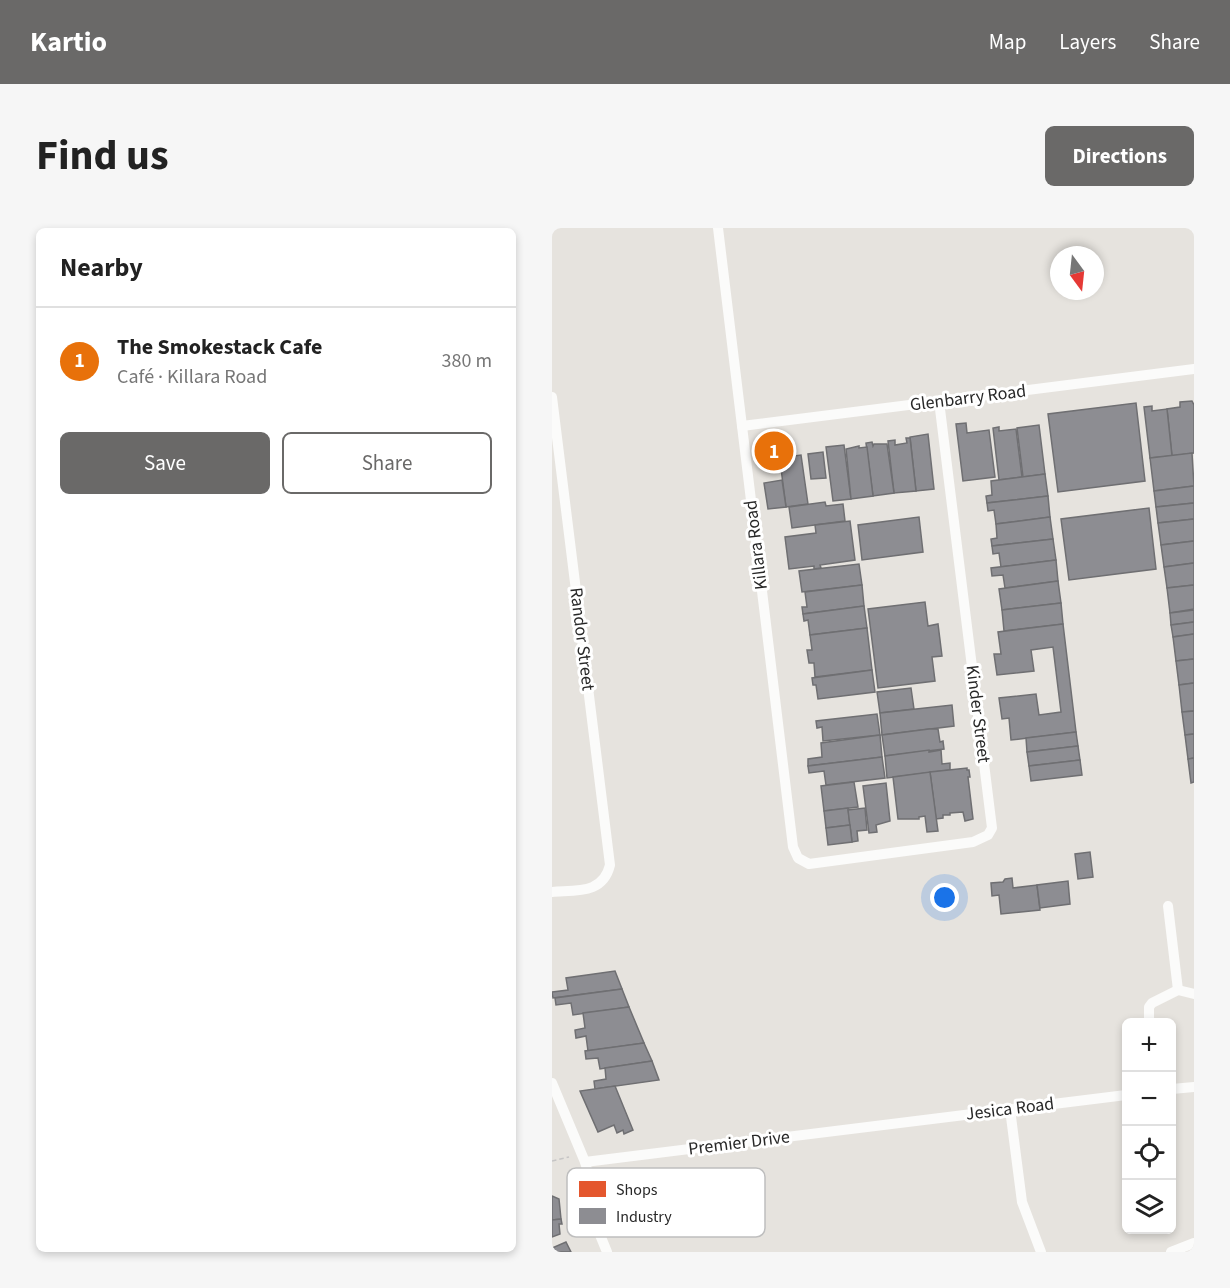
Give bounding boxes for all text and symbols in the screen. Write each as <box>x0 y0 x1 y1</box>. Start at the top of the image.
text: Kartio <box>30 22 107 62</box>
text: Map <box>989 27 1026 57</box>
text: Layers <box>1059 27 1116 57</box>
text: Share <box>1149 27 1200 57</box>
text: Find us <box>36 126 169 186</box>
button: Directions <box>1045 126 1194 186</box>
north arrow <box>1050 246 1104 300</box>
text: Nearby <box>60 249 143 286</box>
text: The Smokestack Cafe <box>117 331 322 363</box>
text: 1 <box>74 347 85 375</box>
text: 380 m <box>442 347 492 375</box>
text: Café · Killara Road <box>117 363 267 391</box>
street label: Glenbarry Road <box>908 378 1028 418</box>
pin: 1 <box>754 428 794 474</box>
button: Save <box>60 432 270 494</box>
button: Share <box>282 432 492 494</box>
street label: Killara Road <box>738 499 774 591</box>
street label: Randor Street <box>563 586 601 692</box>
street label: Kinder Street <box>960 664 996 764</box>
your location <box>930 883 959 912</box>
map controls <box>1122 1018 1176 1234</box>
button: + <box>1122 1018 1176 1072</box>
button: − <box>1122 1072 1176 1126</box>
street label: Jesica Road <box>964 1091 1056 1127</box>
street label: Premier Drive <box>687 1124 791 1162</box>
button: locate <box>1122 1126 1176 1180</box>
legend <box>567 1168 765 1237</box>
text: Shops <box>616 1179 658 1201</box>
button: layers <box>1122 1180 1176 1234</box>
text: Industry <box>616 1206 672 1228</box>

